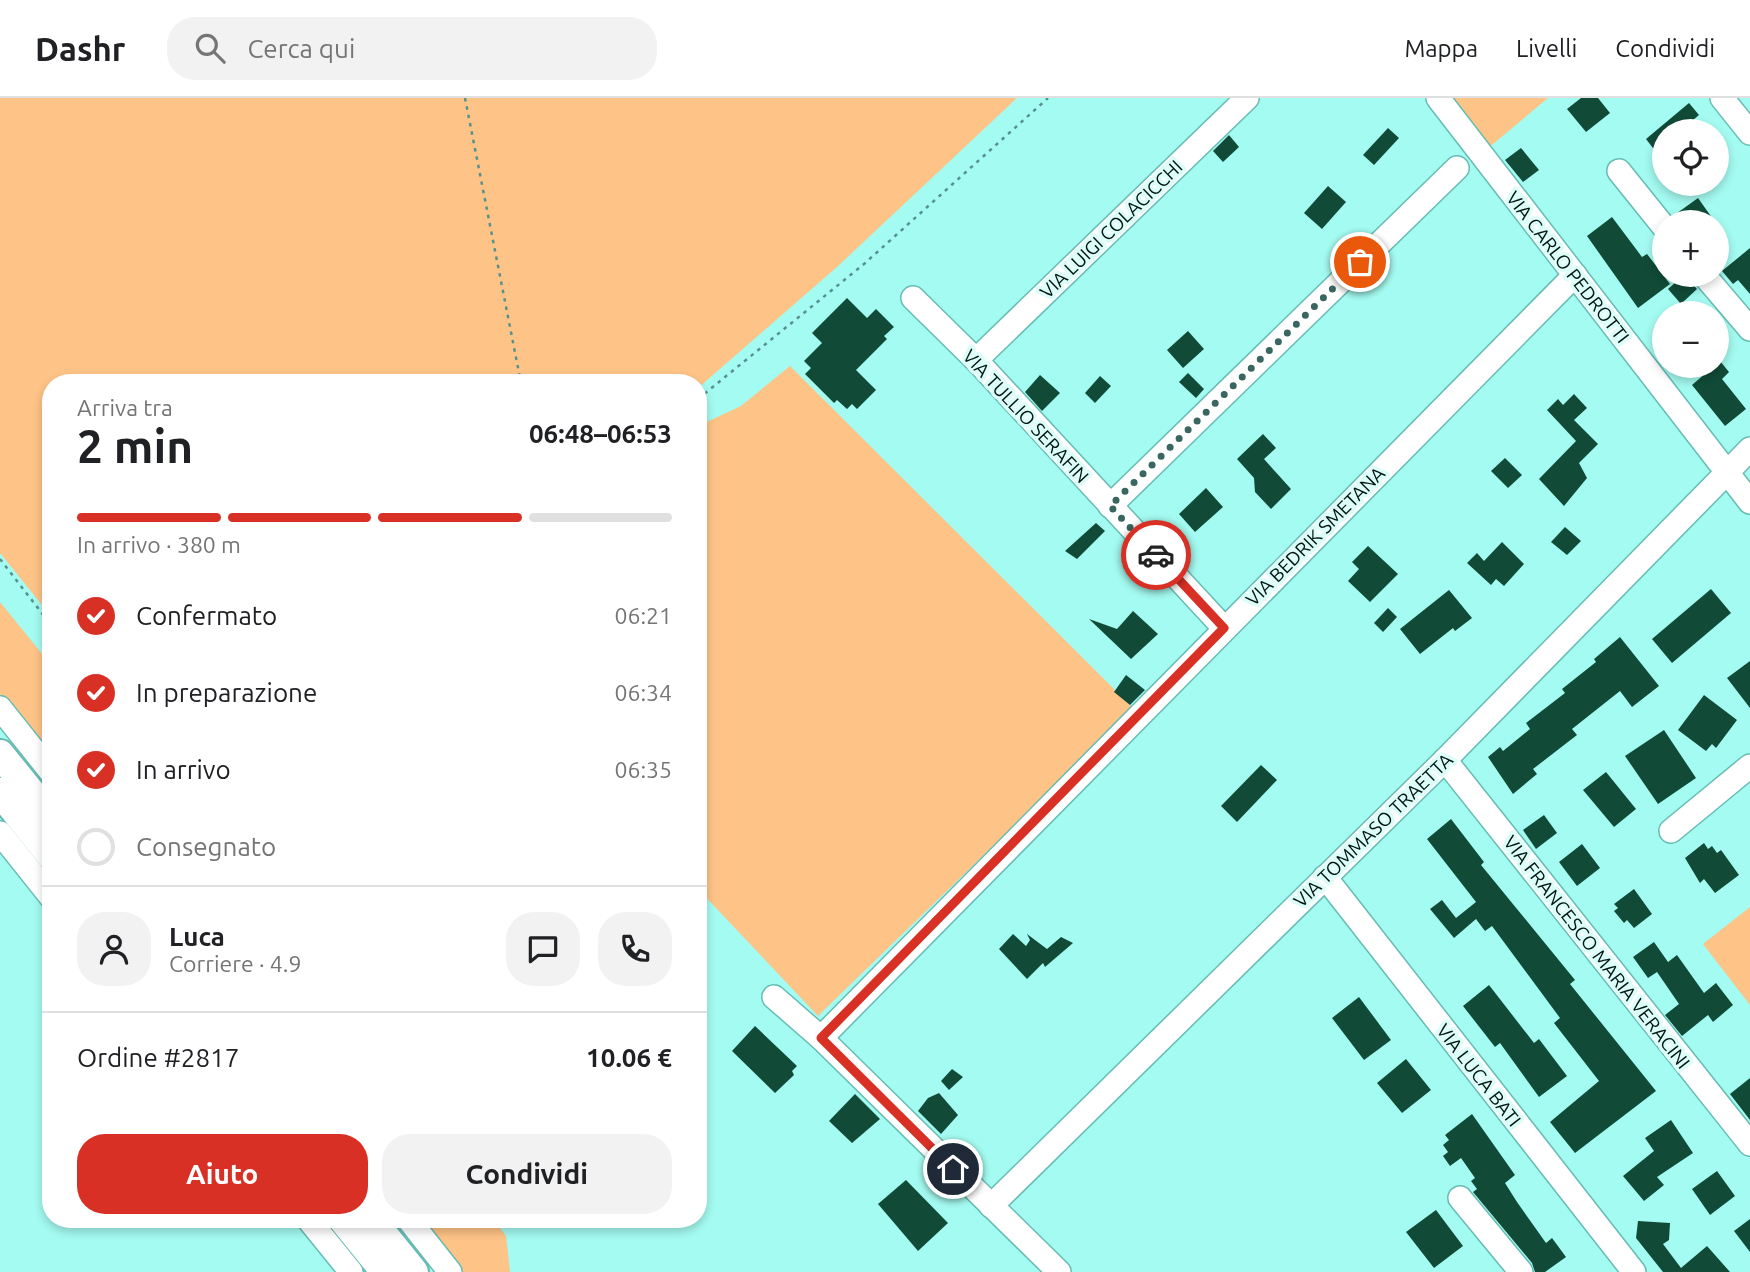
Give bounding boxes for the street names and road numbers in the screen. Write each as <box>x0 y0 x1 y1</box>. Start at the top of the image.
street label: VIA LUIGI COLACICCHI <box>1035 155 1187 303</box>
street label: VIA CARLO PEDROTTI <box>1502 187 1634 347</box>
street label: VIA TULLIO SERAFIN <box>959 345 1093 487</box>
street label: VIA BEDRIK SMETANA <box>1241 462 1389 610</box>
street label: VIA TOMMASO TRAETTA <box>1289 748 1457 912</box>
street label: VIA FRANCESCO MARIA VERACINI <box>1499 831 1695 1073</box>
street label: VIA LUCA BATI <box>1432 1019 1526 1131</box>

